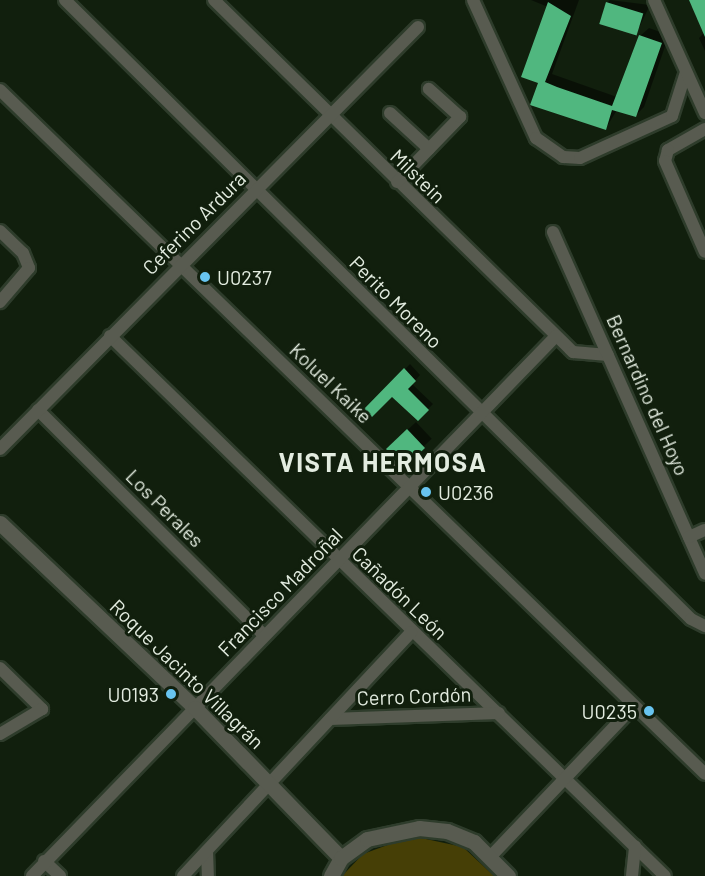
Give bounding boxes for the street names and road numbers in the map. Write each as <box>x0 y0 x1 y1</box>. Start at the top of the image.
street label: Milstein <box>386 144 450 208</box>
street label: Ceferino Ardura <box>137 166 251 280</box>
street label: Perito Moreno <box>345 251 447 353</box>
street label: Bernardino del Hoyo <box>602 311 694 479</box>
street label: Koluel Kaike <box>285 338 377 428</box>
street label: Los Perales <box>121 464 209 552</box>
street label: Francisco Madroñal <box>213 523 347 661</box>
street label: Cañadón León <box>347 542 453 644</box>
street label: Roque Jacinto Villagrán <box>105 594 269 754</box>
street label: Cerro Cordón <box>356 682 472 710</box>

